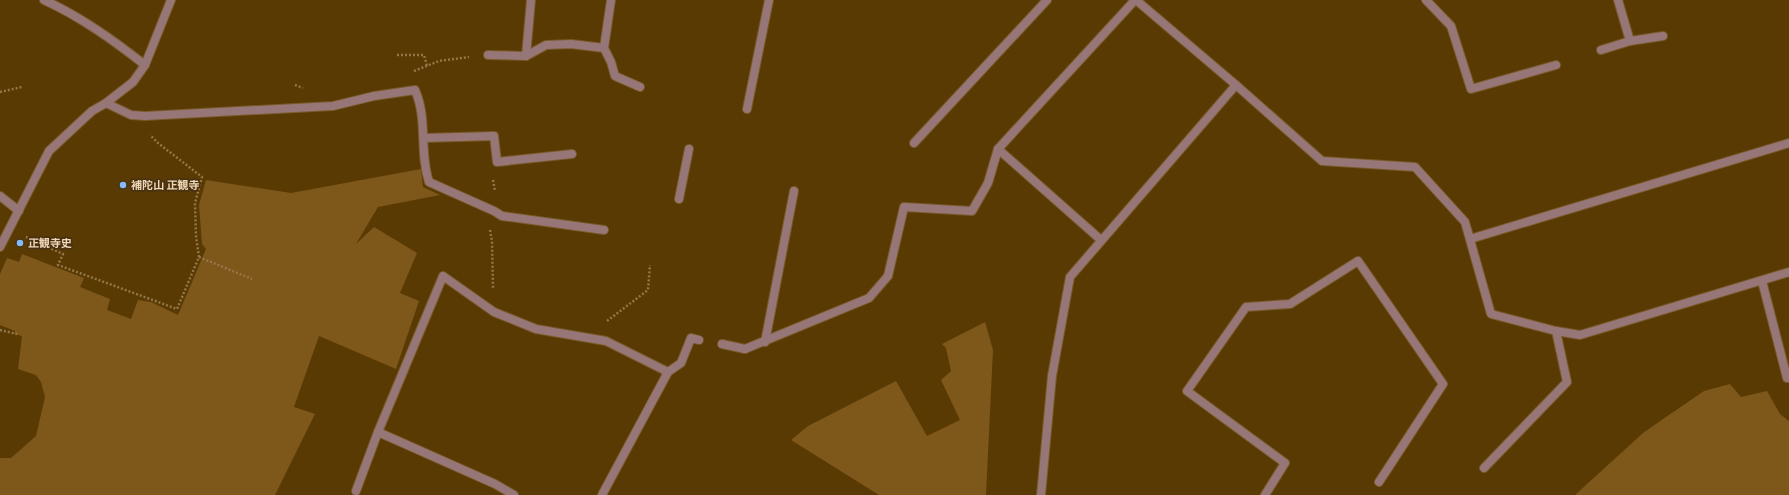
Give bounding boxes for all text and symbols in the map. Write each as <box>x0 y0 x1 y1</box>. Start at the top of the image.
place label: 補陀山 正観寺 <box>131 179 199 191</box>
marker: 補陀山 正観寺 <box>118 180 128 190</box>
place label: 正観寺史 <box>28 237 72 249</box>
marker: 正観寺史 <box>15 238 25 248</box>

